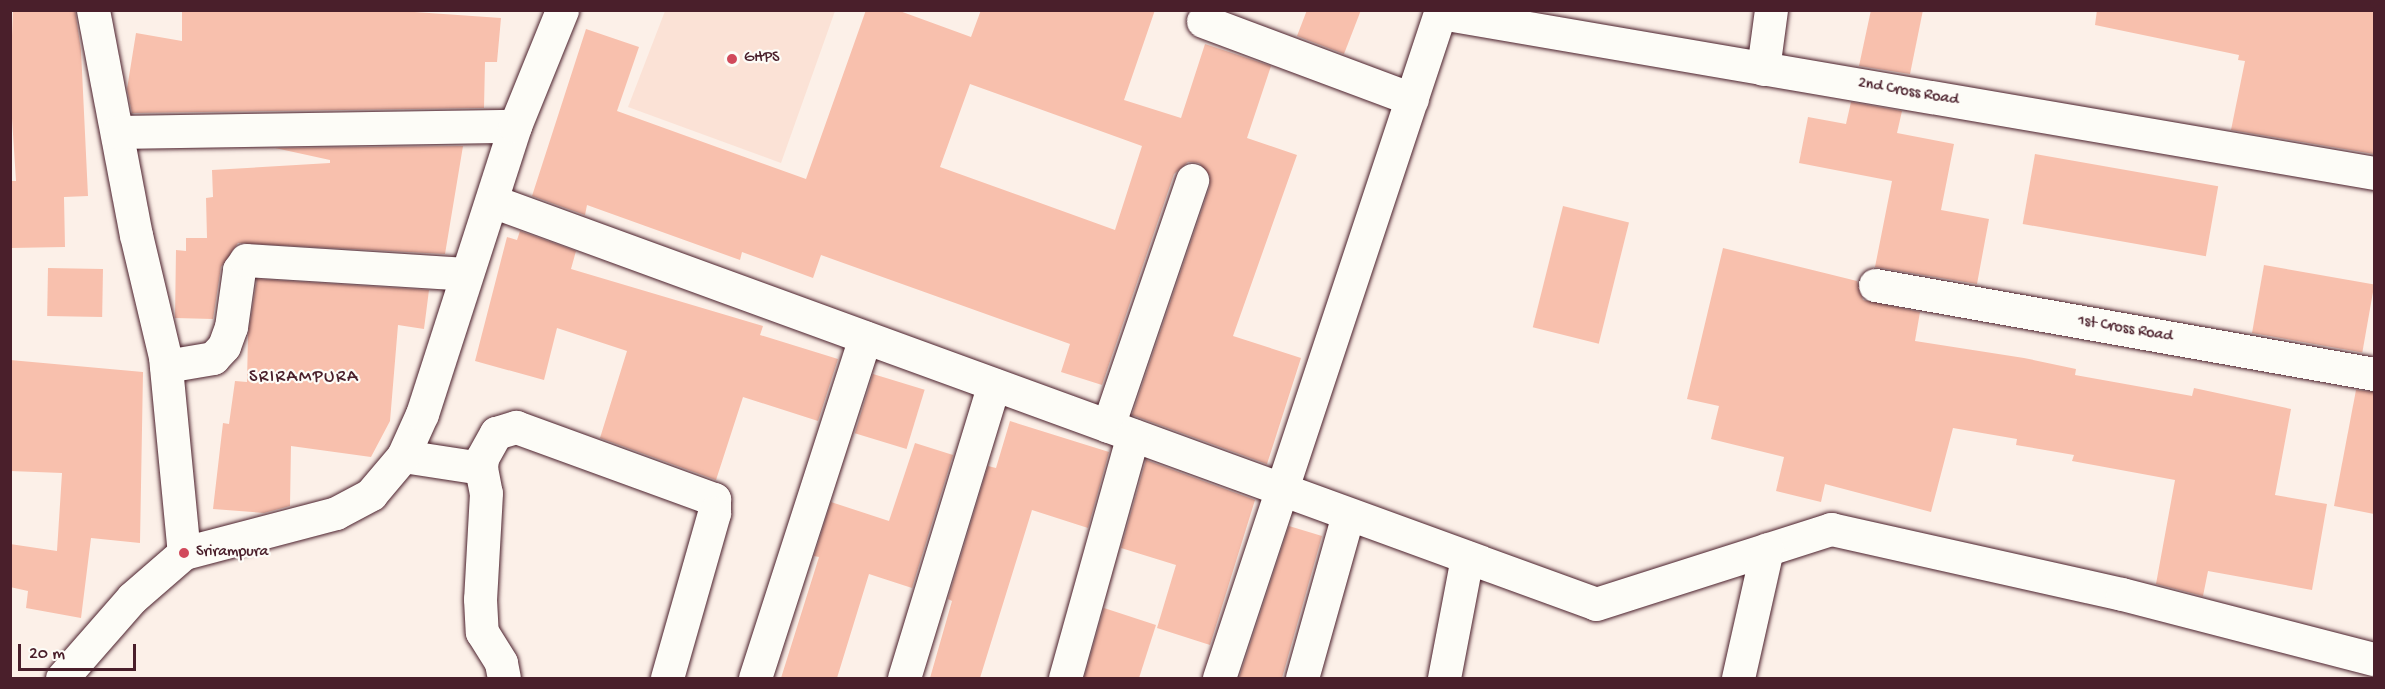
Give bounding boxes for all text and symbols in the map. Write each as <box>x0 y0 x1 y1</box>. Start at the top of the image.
place label: GHPS <box>744 49 779 69</box>
marker: GHPS <box>725 52 739 66</box>
street label: 2nd Cross Road <box>1856 75 1960 111</box>
street label: 1st Cross Road <box>2076 312 2174 348</box>
district label: SRIRAMPURA <box>249 367 359 389</box>
place label: Srirampura <box>196 543 268 563</box>
marker: Srirampura <box>177 546 191 560</box>
scale bar <box>21 632 140 670</box>
text: 20 m <box>29 644 65 665</box>

